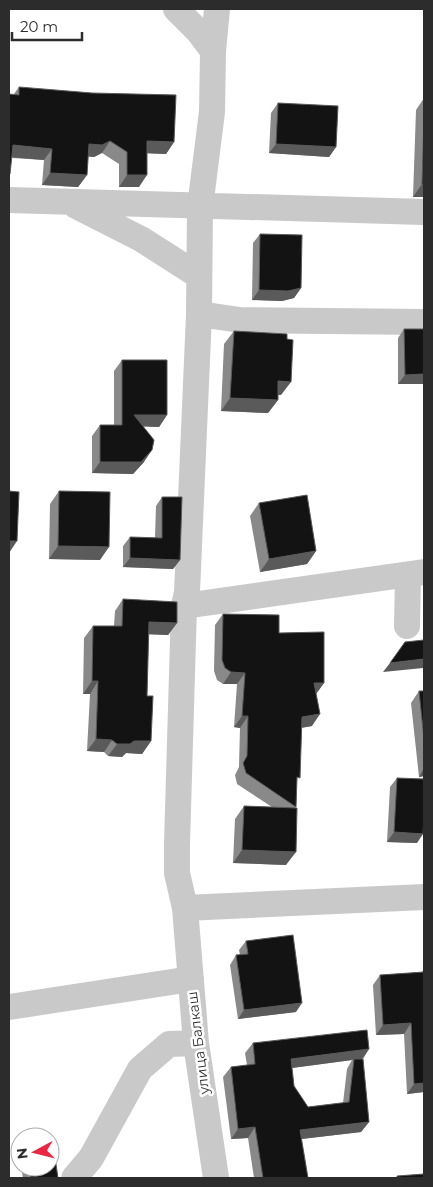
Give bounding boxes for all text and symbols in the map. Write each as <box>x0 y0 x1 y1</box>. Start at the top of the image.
scale bar <box>12 10 82 42</box>
text: 20 m <box>20 17 58 36</box>
street label: улица Балкаш <box>183 990 213 1097</box>
north arrow <box>10 1127 60 1177</box>
text: N <box>12 1147 32 1160</box>

